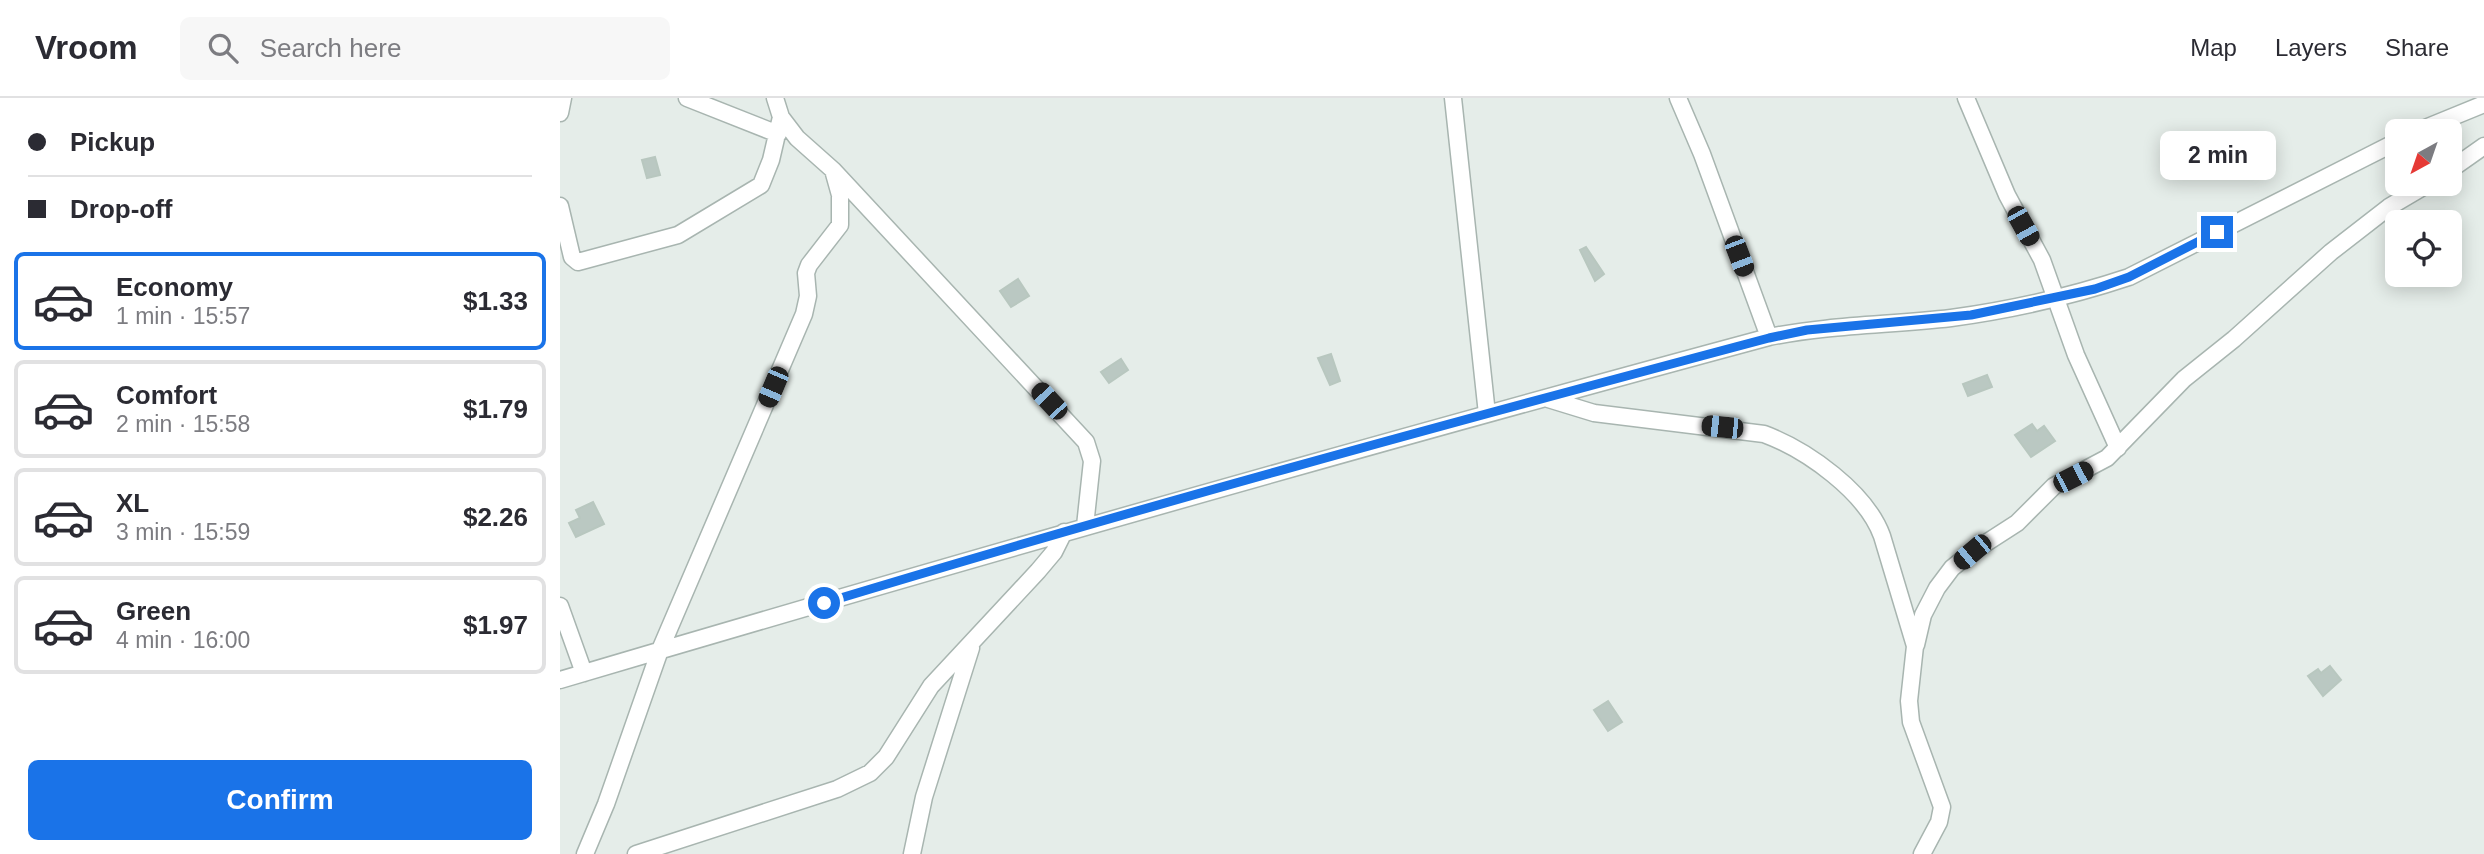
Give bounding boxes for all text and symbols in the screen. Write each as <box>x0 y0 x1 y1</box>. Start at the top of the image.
search box <box>180 17 670 80</box>
text: Vroom <box>35 29 138 66</box>
icon: search <box>204 29 242 67</box>
text: Search here <box>260 33 401 63</box>
text: Map <box>2190 34 2237 61</box>
text: Layers <box>2275 34 2347 61</box>
text: Share <box>2385 34 2449 61</box>
north arrow <box>2385 119 2462 196</box>
map controls <box>2385 119 2462 287</box>
text: Pickup <box>70 127 155 157</box>
callout: 2 min <box>2159 130 2275 180</box>
text: 2 min <box>2188 142 2248 168</box>
text: Drop-off <box>70 194 173 224</box>
car <box>2004 203 2043 249</box>
button: locate <box>2385 210 2462 287</box>
route end <box>2201 216 2233 248</box>
car <box>1722 233 1757 279</box>
icon: car <box>32 270 95 333</box>
text: Economy <box>116 272 233 302</box>
text: $1.33 <box>463 286 528 316</box>
text: 1 min · 15:57 <box>116 303 250 329</box>
car <box>756 364 791 410</box>
icon: car <box>32 378 95 441</box>
car <box>1027 378 1072 424</box>
text: Comfort <box>116 380 217 410</box>
text: $1.79 <box>463 394 528 424</box>
text: 2 min · 15:58 <box>116 411 250 437</box>
car <box>1701 414 1744 440</box>
car <box>2050 458 2097 496</box>
icon: car <box>32 486 95 549</box>
text: XL <box>116 488 149 518</box>
text: $2.26 <box>463 502 528 532</box>
text: 3 min · 15:59 <box>116 519 250 545</box>
car <box>1950 530 1995 574</box>
route start <box>808 587 840 619</box>
icon: car <box>32 594 95 657</box>
text: Green <box>116 596 191 626</box>
text: $1.97 <box>463 610 528 640</box>
text: 4 min · 16:00 <box>116 627 250 653</box>
button: Confirm <box>28 760 532 840</box>

